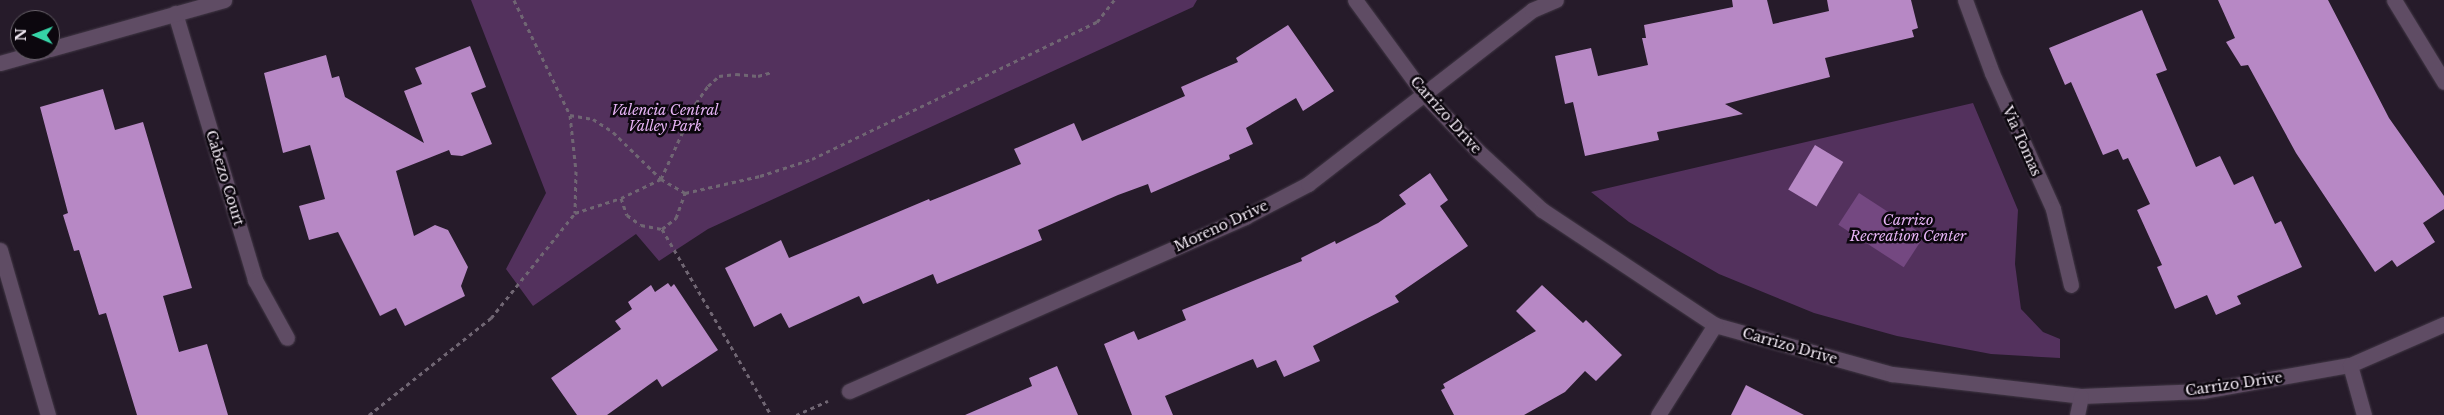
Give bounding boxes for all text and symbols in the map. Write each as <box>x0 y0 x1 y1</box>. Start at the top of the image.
north arrow <box>10 10 60 60</box>
text: N <box>12 28 30 42</box>
street label: Carrizo Drive <box>1407 73 1485 157</box>
park label: Valencia Central Valley Park <box>611 102 719 134</box>
street label: Via Tomas <box>1999 103 2045 179</box>
street label: Cabezo Court <box>203 128 247 228</box>
street label: Moreno Drive <box>1171 197 1271 255</box>
park label: Carrizo Recreation Center <box>1850 212 1966 244</box>
street label: Carrizo Drive <box>1741 324 1839 368</box>
street label: Carrizo Drive <box>2184 369 2284 399</box>

